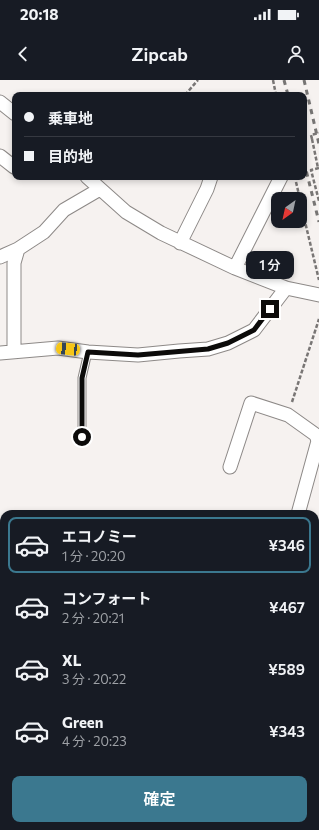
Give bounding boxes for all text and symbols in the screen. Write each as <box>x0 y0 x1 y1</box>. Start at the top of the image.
text: 20:18 <box>20 5 58 23</box>
icon: back <box>12 43 34 65</box>
text: Zipcab <box>131 43 188 65</box>
icon: person <box>285 43 307 65</box>
text: 乗車地 <box>48 109 93 127</box>
text: 目的地 <box>48 147 93 165</box>
north arrow <box>271 192 307 228</box>
map controls <box>271 192 307 228</box>
callout: 1 分 <box>246 251 294 279</box>
text: 1 分 <box>259 257 281 273</box>
route end <box>261 300 279 318</box>
car <box>55 342 81 356</box>
route start <box>73 428 91 446</box>
icon: car <box>14 527 50 563</box>
text: エコノミー <box>62 527 137 545</box>
text: ¥346 <box>268 536 305 554</box>
text: 1 分 · 20:20 <box>62 548 125 564</box>
icon: car <box>14 589 50 625</box>
text: コンフォート <box>62 589 152 607</box>
text: ¥467 <box>269 598 305 616</box>
text: 2 分 · 20:21 <box>62 610 124 626</box>
icon: car <box>14 651 50 687</box>
text: XL <box>62 651 81 669</box>
text: ¥589 <box>268 660 305 678</box>
text: 3 分 · 20:22 <box>62 671 126 687</box>
icon: car <box>14 713 50 749</box>
text: Green <box>62 713 103 731</box>
text: ¥343 <box>269 722 305 740</box>
text: 4 分 · 20:23 <box>62 733 127 749</box>
button: 確定 <box>12 776 307 822</box>

